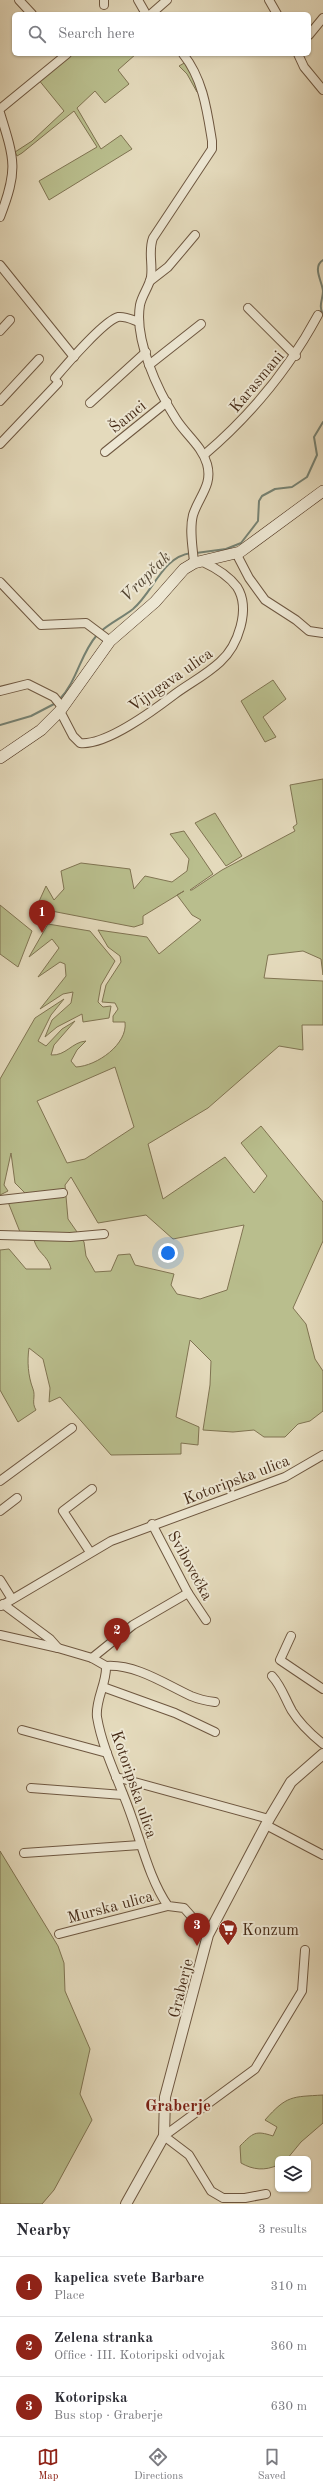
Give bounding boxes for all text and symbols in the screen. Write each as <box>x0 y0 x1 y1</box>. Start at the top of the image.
search box <box>12 12 311 56</box>
icon: search <box>26 23 48 45</box>
text: Search here <box>58 27 135 42</box>
street label: Karasmani <box>227 348 288 416</box>
street label: Šamci <box>104 394 150 437</box>
water label: Vrapčak <box>118 549 174 605</box>
street label: Vijugava ulica <box>126 646 216 715</box>
pin: 1 <box>29 900 55 933</box>
your location <box>158 1243 178 1263</box>
street label: Kotoripska ulica <box>181 1453 292 1508</box>
street label: Svibovečka <box>164 1529 215 1603</box>
pin: 2 <box>104 1618 130 1651</box>
street label: Kotoripska ulica <box>107 1729 159 1841</box>
street label: Murska ulica <box>66 1889 155 1927</box>
pin: 3 <box>184 1913 210 1946</box>
supermarket icon: Konzum <box>217 1918 239 1946</box>
place label: Konzum <box>242 1923 299 1939</box>
street label: Graberje <box>167 1957 197 2020</box>
district label: Graberje <box>145 2098 211 2115</box>
map controls <box>275 2156 311 2192</box>
button: layers <box>275 2156 311 2192</box>
text: Nearby <box>16 2222 71 2239</box>
text: 3 results <box>258 2223 307 2236</box>
text: kapelica svete Barbare <box>54 2271 204 2286</box>
text: 1 <box>25 2280 33 2293</box>
text: 310 m <box>270 2280 307 2293</box>
text: Place <box>54 2289 84 2302</box>
text: Zelena stranka <box>54 2331 153 2346</box>
text: 2 <box>25 2340 33 2353</box>
text: 360 m <box>270 2340 307 2353</box>
text: Office · III. Kotoripski odvojak <box>54 2349 225 2362</box>
text: Kotoripska <box>54 2391 128 2406</box>
text: 3 <box>25 2400 33 2413</box>
text: 630 m <box>270 2400 307 2413</box>
text: Bus stop · Graberje <box>54 2409 163 2422</box>
tab: Map <box>37 2446 59 2484</box>
tab: Directions <box>134 2446 183 2484</box>
tab: Saved <box>258 2446 286 2484</box>

